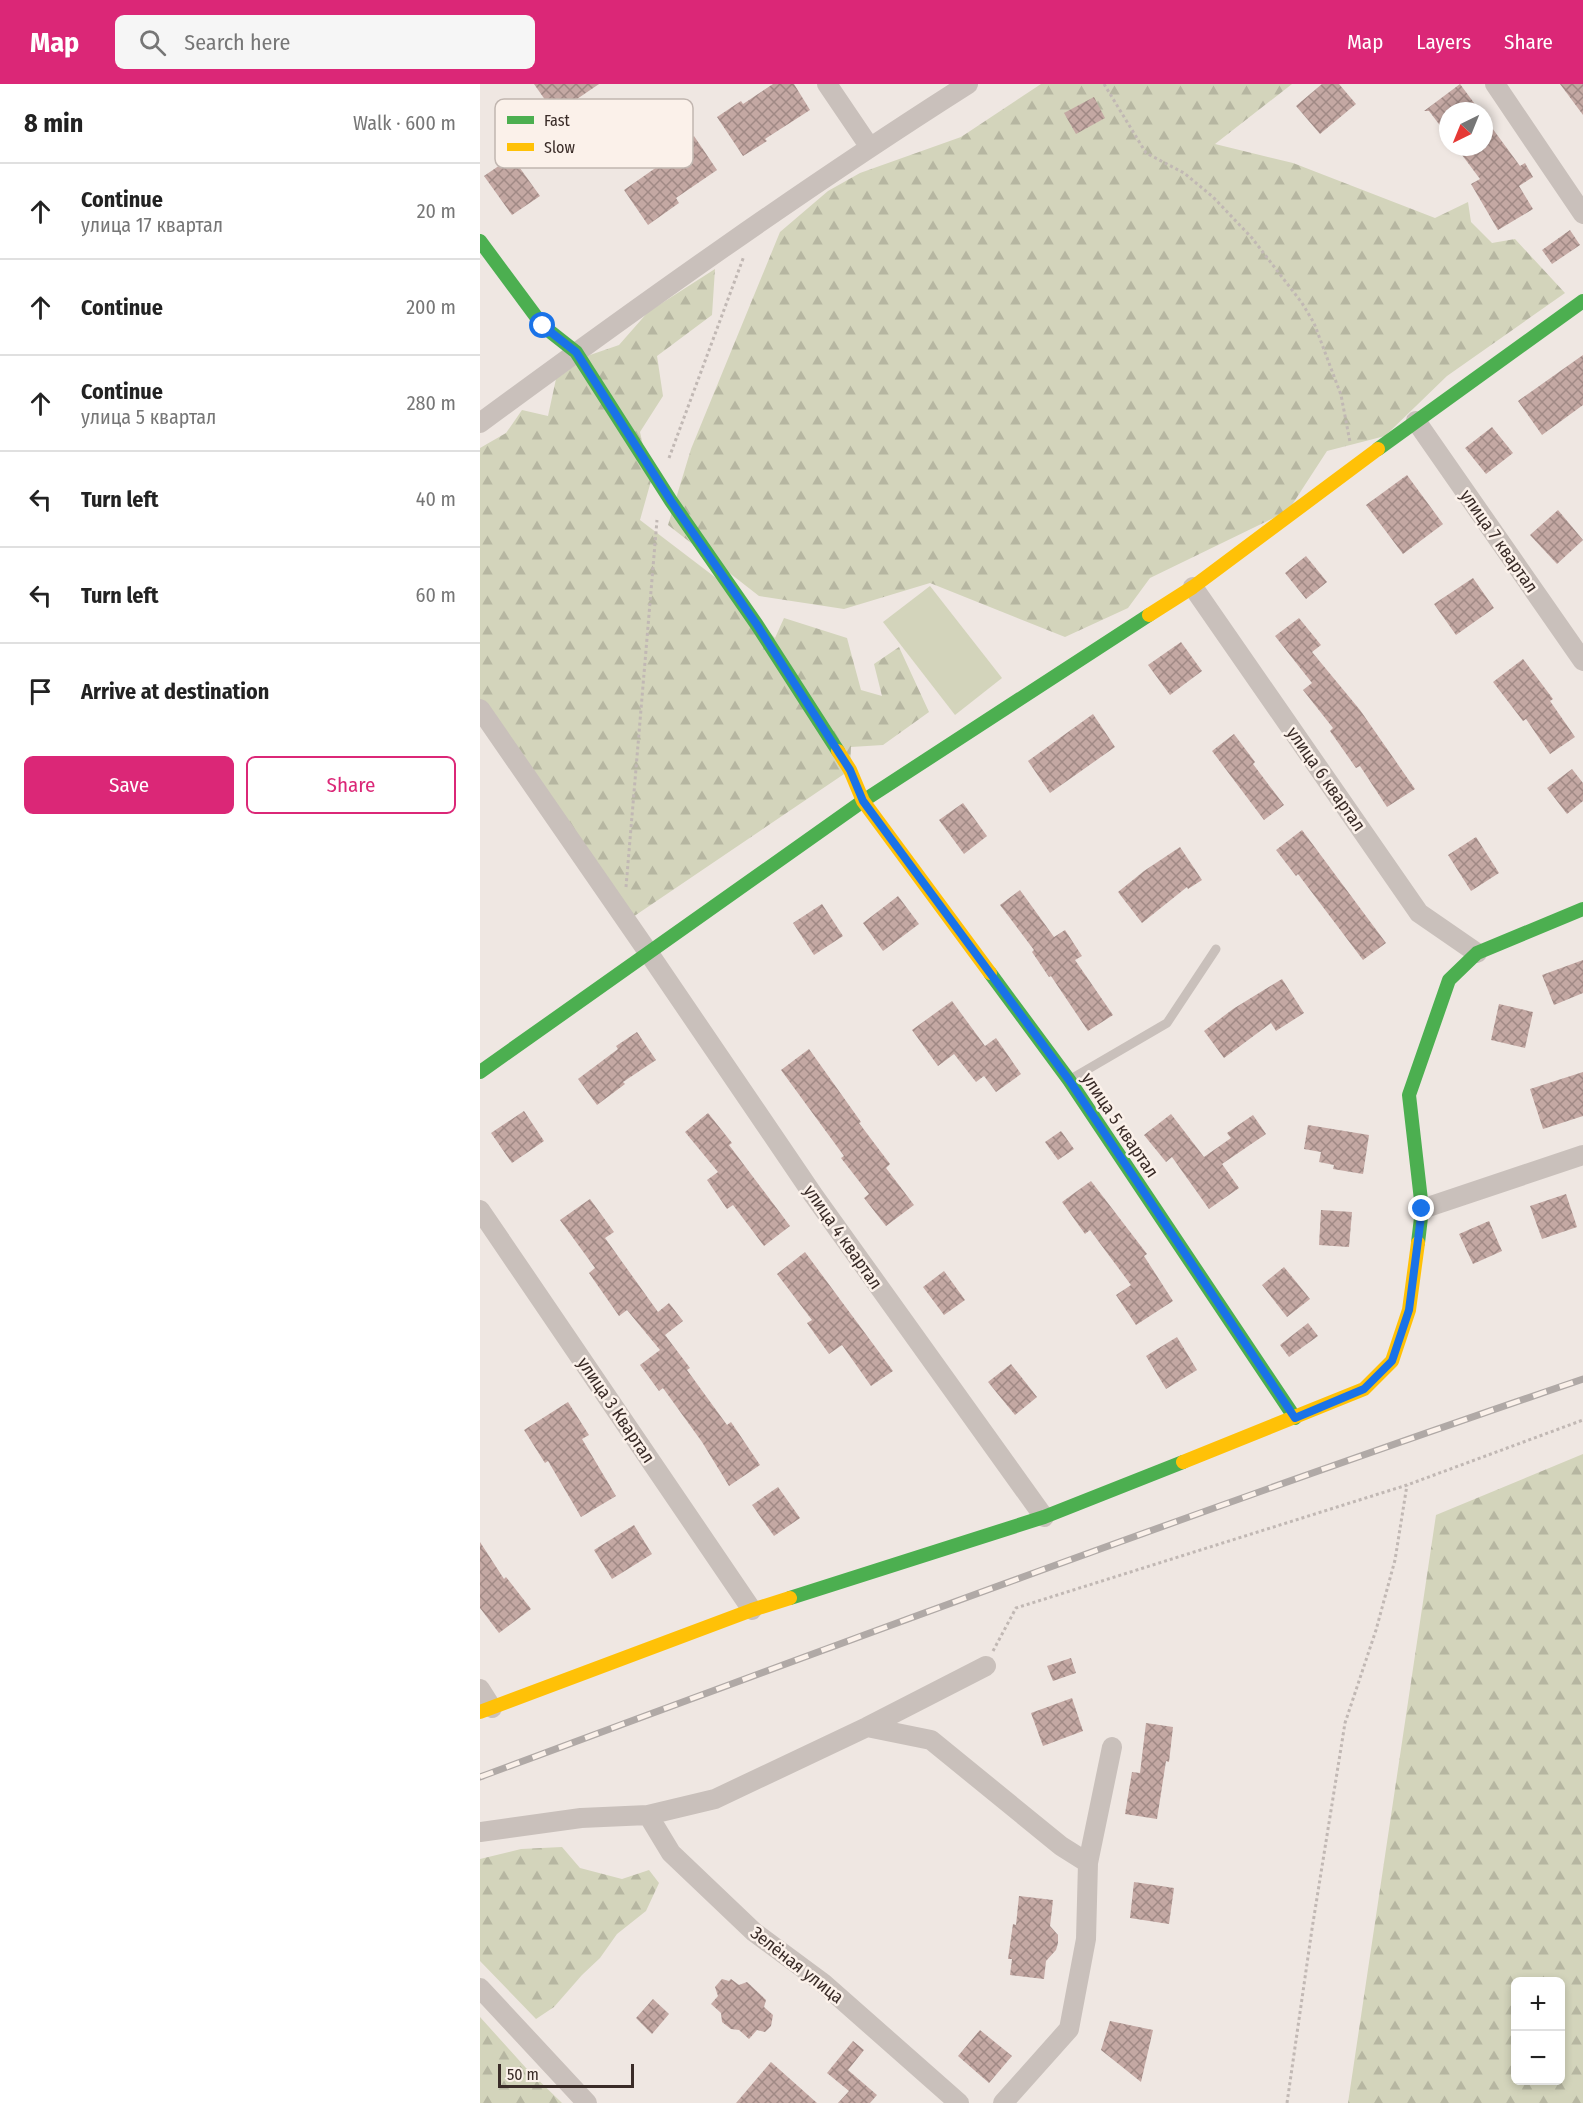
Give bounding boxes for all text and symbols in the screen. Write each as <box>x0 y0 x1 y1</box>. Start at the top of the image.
search box <box>115 15 535 69</box>
text: Map <box>30 26 79 59</box>
icon: search <box>136 26 169 59</box>
text: Search here <box>184 29 290 56</box>
text: Map <box>1347 29 1383 55</box>
text: Layers <box>1416 29 1471 55</box>
text: Share <box>1504 29 1553 55</box>
legend <box>495 99 693 168</box>
north arrow <box>1439 102 1493 156</box>
text: 8 min <box>24 108 83 139</box>
text: Walk · 600 m <box>353 111 456 135</box>
text: Fast <box>544 111 571 130</box>
text: Slow <box>544 138 575 157</box>
text: Continue <box>81 186 163 213</box>
icon: ahead <box>24 195 57 228</box>
text: 20 m <box>417 199 456 223</box>
text: улица 17 квартал <box>81 213 223 237</box>
icon: ahead <box>24 291 57 324</box>
text: Continue <box>81 294 163 321</box>
text: 200 m <box>406 295 456 319</box>
route start <box>529 312 555 338</box>
text: Continue <box>81 378 163 405</box>
icon: ahead <box>24 387 57 420</box>
text: 280 m <box>407 391 456 415</box>
text: улица 5 квартал <box>81 405 216 429</box>
icon: left <box>24 483 57 516</box>
street label: улица 7 квартал <box>1455 485 1543 597</box>
text: Turn left <box>81 486 159 513</box>
text: 40 m <box>416 487 456 511</box>
icon: left <box>24 579 57 612</box>
text: Turn left <box>81 582 159 609</box>
text: 60 m <box>416 583 456 607</box>
icon: arrive <box>24 675 57 708</box>
text: Arrive at destination <box>81 678 269 705</box>
street label: улица 6 квартал <box>1282 723 1370 835</box>
button: Save <box>24 756 234 814</box>
button: Share <box>246 756 456 814</box>
street label: улица 5 квартал <box>1077 1068 1163 1182</box>
street label: улица 4 квартал <box>799 1181 887 1293</box>
route end <box>1408 1195 1434 1221</box>
street label: улица 3 Квартал <box>573 1353 659 1467</box>
street label: Зелёная улица <box>746 1922 848 2008</box>
map controls <box>1511 1977 1565 2085</box>
button: + <box>1511 1977 1565 2031</box>
button: − <box>1511 2031 1565 2085</box>
scale bar <box>498 2061 634 2088</box>
text: 50 m <box>507 2065 539 2084</box>

